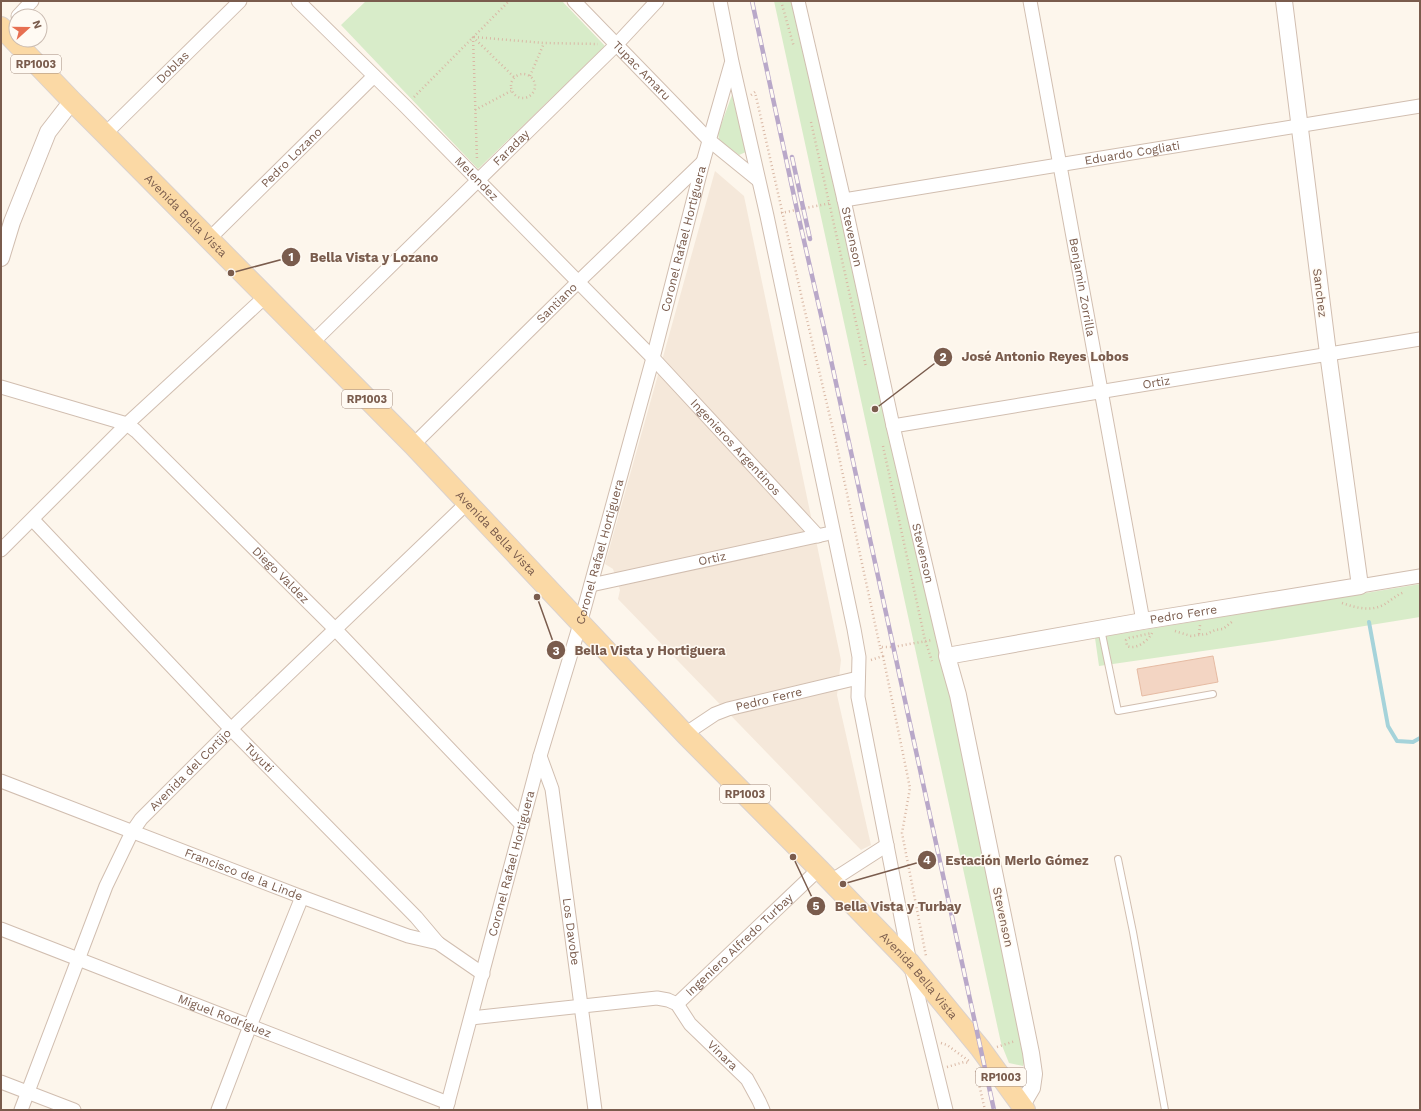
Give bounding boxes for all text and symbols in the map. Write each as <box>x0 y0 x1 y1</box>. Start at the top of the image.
north arrow <box>8 8 48 48</box>
text: N <box>29 18 44 31</box>
street label: Tupac Amaru <box>610 38 673 103</box>
street label: Doblas <box>153 48 192 86</box>
road number: RP1003 <box>11 55 61 73</box>
street label: Pedro Lozano <box>258 125 325 190</box>
street label: Faraday <box>490 126 533 169</box>
street label: Eduardo Cogliati <box>1084 138 1181 168</box>
street label: Melendez <box>452 154 501 204</box>
street label: Coronel Rafael Hortiguera <box>658 164 709 313</box>
street label: Avenida Bella Vista <box>142 171 230 260</box>
street label: Stevenson <box>839 206 865 268</box>
street label: Benjamin Zorrilla <box>1066 237 1098 338</box>
callout: Bella Vista y Lozano <box>281 244 447 269</box>
text: 1 <box>288 250 294 264</box>
text: Bella Vista y Lozano <box>310 250 438 265</box>
street label: Sanchez <box>1310 268 1330 318</box>
street label: Santiano <box>533 280 580 326</box>
callout: José Antonio Reyes Lobos <box>933 344 1137 369</box>
text: José Antonio Reyes Lobos <box>961 349 1129 364</box>
text: 2 <box>939 350 947 364</box>
street label: Ortiz <box>1141 373 1171 392</box>
road number: RP1003 <box>342 390 392 408</box>
street label: Ingenieros Argentinos <box>688 396 784 498</box>
street label: Coronel Rafael Hortiguera <box>573 477 626 626</box>
street label: Avenida Bella Vista <box>453 488 539 579</box>
street label: Stevenson <box>909 522 937 584</box>
street label: Diego Valdez <box>249 544 312 606</box>
street label: Ortiz <box>697 549 727 569</box>
street label: Pedro Ferre <box>1149 602 1218 627</box>
callout: Bella Vista y Hortiguera <box>546 638 734 663</box>
text: Bella Vista y Hortiguera <box>574 643 726 658</box>
text: 3 <box>552 644 560 658</box>
street label: Pedro Ferre <box>734 685 804 714</box>
street label: Avenida del Cortijo <box>146 726 234 814</box>
street label: Tuyuti <box>242 740 277 775</box>
road number: RP1003 <box>720 785 770 803</box>
street label: Coronel Rafael Hortiguera <box>485 789 538 938</box>
street label: Francisco de la Linde <box>183 845 305 904</box>
callout: Estación Merlo Gómez <box>917 848 1097 873</box>
text: 4 <box>923 853 931 867</box>
text: Estación Merlo Gómez <box>945 853 1089 868</box>
street label: Stevenson <box>990 886 1016 948</box>
street label: Ingeniero Alfredo Turbay <box>683 890 796 999</box>
callout: Bella Vista y Turbay <box>806 894 970 919</box>
street label: Los Davobe <box>560 897 583 966</box>
text: 5 <box>813 899 820 913</box>
text: Bella Vista y Turbay <box>835 899 962 914</box>
street label: Avenida Bella Vista <box>877 929 960 1022</box>
street label: Miguel Rodríguez <box>176 992 273 1041</box>
street label: Vinara <box>704 1037 741 1073</box>
road number: RP1003 <box>976 1068 1026 1086</box>

